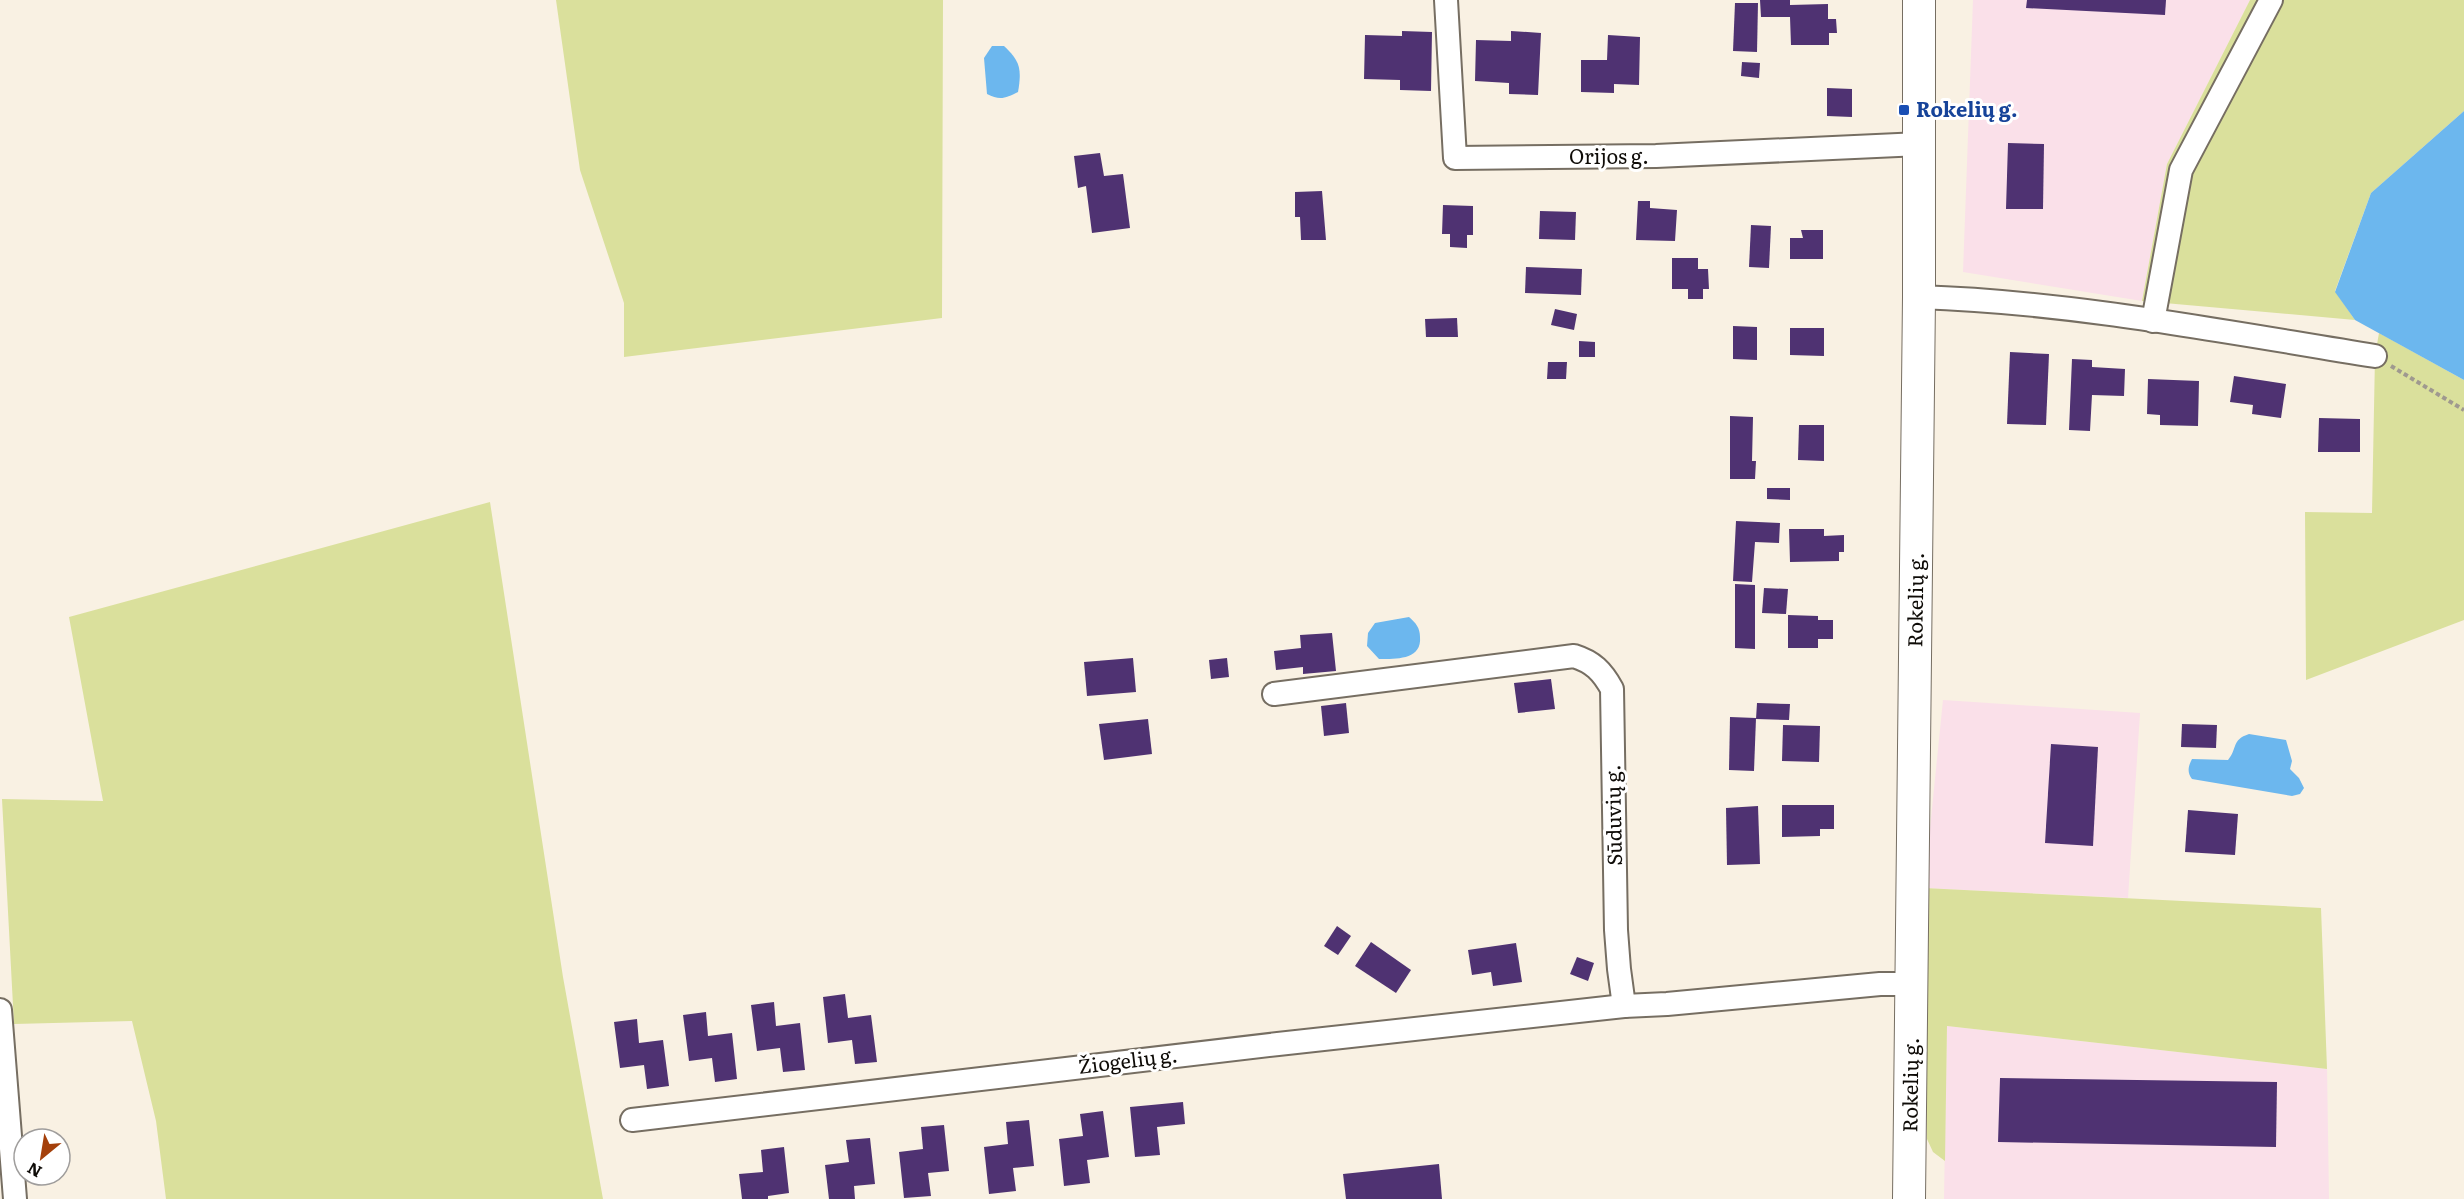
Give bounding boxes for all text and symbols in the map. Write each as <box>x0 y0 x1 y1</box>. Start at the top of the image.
place label: Rokelių g. <box>1916 93 2018 123</box>
marker: Rokelių g. <box>1897 103 1911 117</box>
street label: Orijos g. <box>1569 140 1649 170</box>
street label: Rokelių g. <box>1898 552 1930 648</box>
street label: Sūduvių g. <box>1596 764 1628 866</box>
street label: Rokelių g. <box>1893 1037 1925 1133</box>
street label: Žiogelių g. <box>1076 1038 1179 1080</box>
north arrow <box>12 1127 72 1187</box>
text: N <box>22 1157 46 1185</box>

